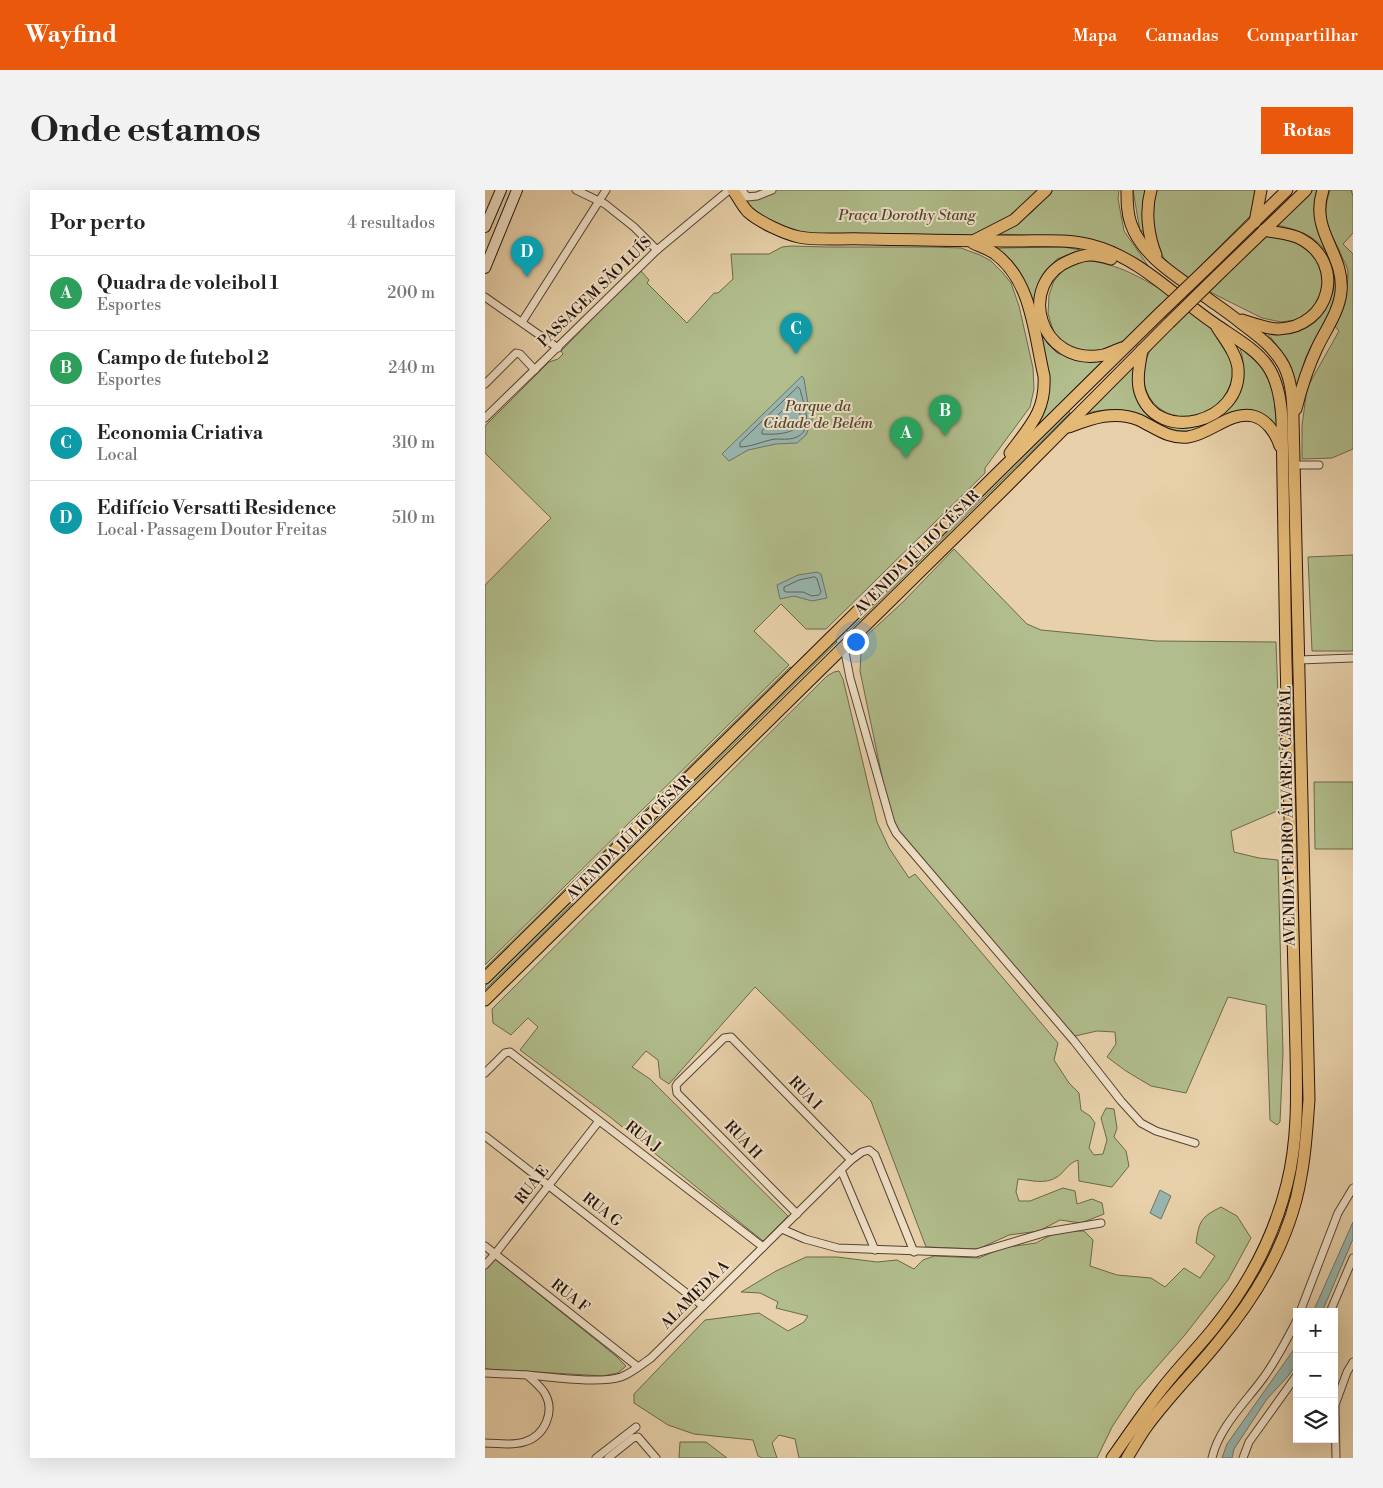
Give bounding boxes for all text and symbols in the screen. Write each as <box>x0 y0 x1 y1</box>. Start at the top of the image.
text: Wayfind <box>25 20 117 50</box>
text: Mapa <box>1073 24 1117 47</box>
text: Camadas <box>1145 24 1219 47</box>
text: Compartilhar <box>1247 24 1358 47</box>
button: Rotas <box>1261 107 1353 154</box>
text: Onde estamos <box>30 109 261 152</box>
park label: Praça Dorothy Stang <box>837 206 977 225</box>
text: Por perto <box>50 210 146 236</box>
text: 4 resultados <box>347 213 435 233</box>
street label: PASSAGEM SÃO LUÍS <box>533 232 656 351</box>
pin: D <box>511 236 543 277</box>
text: Quadra de voleibol 1 <box>97 271 279 295</box>
text: A <box>60 283 72 303</box>
text: 200 m <box>387 283 435 303</box>
text: Esportes <box>97 295 161 315</box>
pin: C <box>780 313 812 354</box>
text: Campo de futebol 2 <box>97 346 269 370</box>
text: B <box>60 358 72 378</box>
text: 240 m <box>388 358 435 378</box>
text: Esportes <box>97 370 161 390</box>
pin: B <box>929 395 961 436</box>
park label: Parque da Cidade de Belém <box>763 397 874 433</box>
pin: A <box>890 417 922 458</box>
text: Economia Criativa <box>97 421 263 445</box>
text: C <box>60 433 72 453</box>
text: 310 m <box>392 433 435 453</box>
text: Local <box>97 445 138 465</box>
street label: AVENIDA JÚLIO CÉSAR <box>849 485 984 620</box>
text: Edifício Versatti Residence <box>97 496 336 520</box>
text: D <box>60 508 72 528</box>
text: 510 m <box>392 508 435 528</box>
text: Local · Passagem Doutor Freitas <box>97 520 327 540</box>
your location <box>843 629 869 655</box>
street label: AVENIDA PEDRO ÁLVARES CABRAL <box>1275 685 1300 947</box>
street label: AVENIDA JÚLIO CÉSAR <box>561 770 696 905</box>
street label: RUA I <box>784 1072 826 1114</box>
street label: RUA J <box>621 1117 665 1157</box>
street label: RUA H <box>720 1117 766 1163</box>
street label: RUA E <box>511 1162 553 1208</box>
street label: RUA G <box>578 1189 626 1231</box>
street label: ALAMEDA A <box>656 1256 734 1334</box>
street label: RUA F <box>547 1275 593 1317</box>
map controls <box>1293 1308 1338 1443</box>
button: + <box>1293 1308 1338 1353</box>
button: − <box>1293 1353 1338 1398</box>
button: layers <box>1293 1398 1338 1443</box>

